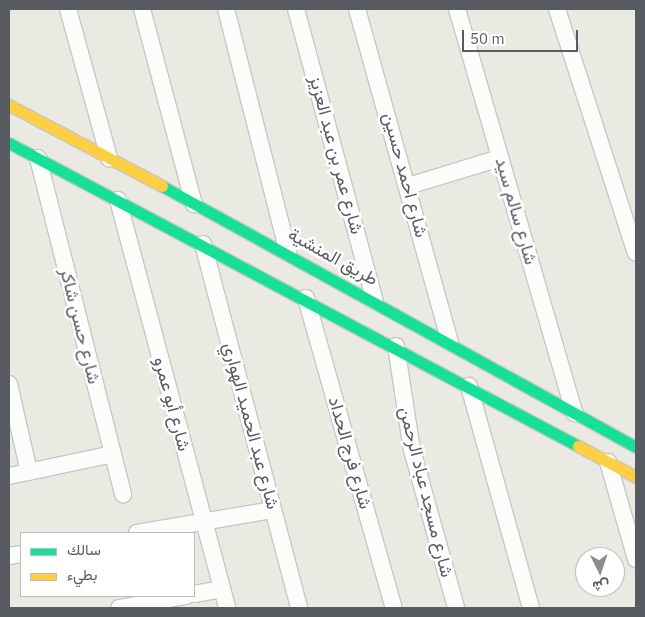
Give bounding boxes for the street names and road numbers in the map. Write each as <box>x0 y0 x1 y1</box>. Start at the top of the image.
street label: شارع عمر بن عبد العزيز <box>304 73 368 237</box>
street label: شارع احمد حسين <box>378 110 432 240</box>
street label: شارع سالم سيد <box>490 155 542 267</box>
street label: طريق المنشية <box>284 224 382 290</box>
street label: شارع حسن شاكر <box>55 266 105 386</box>
street label: شارع عبد الحميد الهواري <box>218 340 284 512</box>
street label: شارع أبو عمرو <box>149 355 195 453</box>
street label: شارع فرج الحداد <box>324 394 376 512</box>
street label: شارع مسجد عباد الرحمن <box>394 405 458 579</box>

